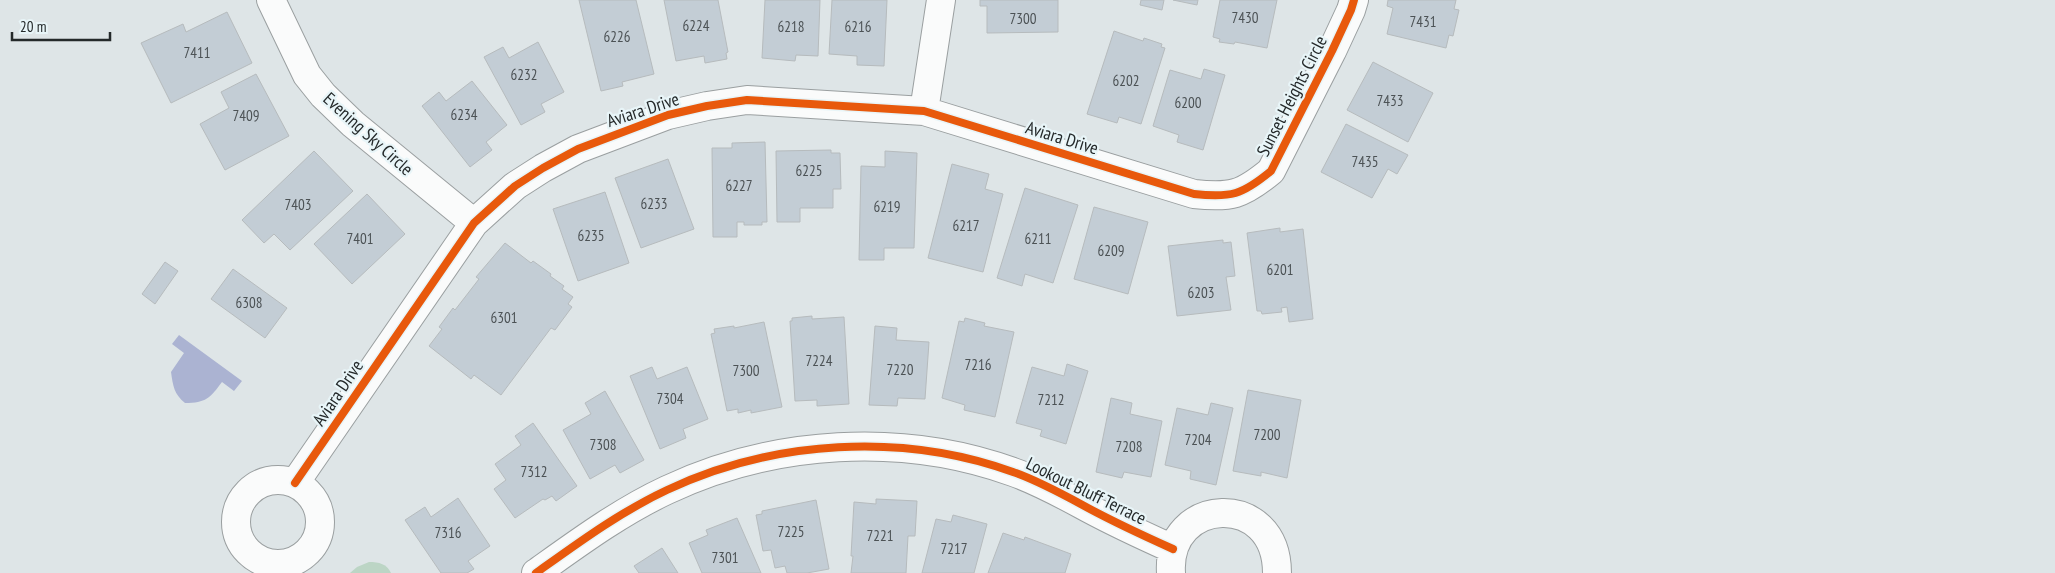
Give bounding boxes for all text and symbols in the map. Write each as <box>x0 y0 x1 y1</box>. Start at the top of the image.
house number: 7430 <box>1231 8 1259 27</box>
house number: 7300 <box>1009 9 1037 28</box>
scale bar <box>12 10 110 42</box>
house number: 7431 <box>1409 12 1437 31</box>
house number: 6224 <box>682 16 710 35</box>
text: 20 m <box>20 17 46 36</box>
house number: 6218 <box>777 17 805 36</box>
house number: 6216 <box>844 17 872 36</box>
house number: 6226 <box>603 27 631 46</box>
street label: Sunset Heights Circle <box>1251 32 1332 160</box>
house number: 7411 <box>183 43 211 62</box>
house number: 6232 <box>510 65 538 84</box>
house number: 6202 <box>1112 71 1140 90</box>
street label: Evening Sky Circle <box>319 87 418 180</box>
street label: Aviara Drive <box>604 87 682 132</box>
house number: 7433 <box>1376 91 1404 110</box>
house number: 6200 <box>1174 93 1202 112</box>
house number: 6234 <box>450 105 478 124</box>
house number: 7409 <box>232 106 260 125</box>
street label: Aviara Drive <box>1023 116 1101 159</box>
house number: 7435 <box>1351 152 1379 171</box>
house number: 6225 <box>795 161 823 180</box>
house number: 6227 <box>725 176 753 195</box>
house number: 6233 <box>640 194 668 213</box>
house number: 7403 <box>284 195 312 214</box>
house number: 6219 <box>873 197 901 216</box>
house number: 6217 <box>952 216 980 235</box>
house number: 6235 <box>577 226 605 245</box>
house number: 7401 <box>346 229 374 248</box>
house number: 6211 <box>1024 229 1052 248</box>
house number: 6209 <box>1097 241 1125 260</box>
house number: 6201 <box>1266 260 1294 279</box>
house number: 6203 <box>1187 283 1215 302</box>
house number: 6308 <box>235 293 263 312</box>
house number: 6301 <box>490 308 518 327</box>
house number: 7224 <box>805 351 833 370</box>
street label: Aviara Drive <box>307 355 368 430</box>
house number: 7216 <box>964 355 992 374</box>
house number: 7220 <box>886 360 914 379</box>
house number: 7300 <box>732 361 760 380</box>
house number: 7304 <box>656 389 684 408</box>
house number: 7212 <box>1037 390 1065 409</box>
house number: 7200 <box>1253 425 1281 444</box>
house number: 7204 <box>1184 430 1212 449</box>
house number: 7308 <box>589 435 617 454</box>
house number: 7208 <box>1115 437 1143 456</box>
street label: Lookout Bluff Terrace <box>1022 452 1150 530</box>
house number: 7312 <box>520 462 548 481</box>
house number: 7225 <box>777 522 805 541</box>
house number: 7316 <box>434 523 462 542</box>
house number: 7221 <box>866 526 894 545</box>
house number: 7217 <box>940 539 968 558</box>
house number: 7301 <box>711 548 739 567</box>

